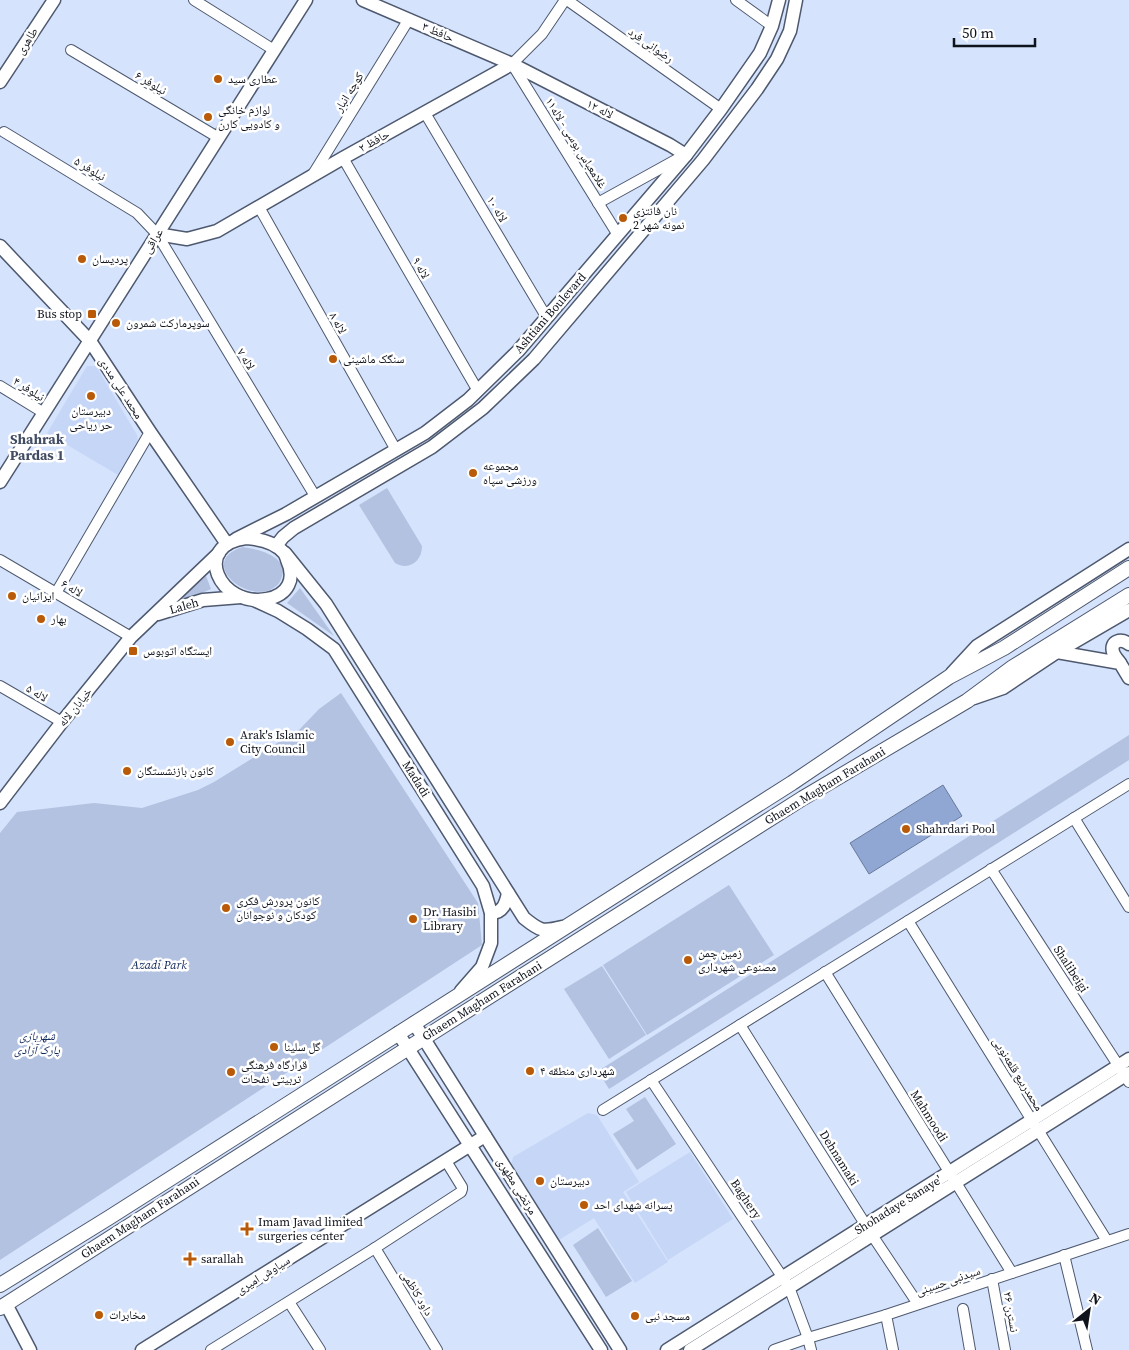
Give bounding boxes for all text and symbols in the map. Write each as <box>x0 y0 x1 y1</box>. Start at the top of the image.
scale bar <box>954 15 1035 47</box>
street label: حافظ ۳ <box>420 18 457 46</box>
text: 50 m <box>962 22 994 43</box>
street label: طاهری <box>12 24 42 58</box>
street label: رضوانی فرد <box>625 24 677 67</box>
street label: نیلوفر ۶ <box>132 67 170 99</box>
street label: کوچه انبار <box>330 69 367 116</box>
place label: عطاری سید <box>228 71 277 87</box>
marker: عطاری سید <box>212 73 224 85</box>
street label: غلامعباس بوسی - لاله۱۱ <box>541 94 611 192</box>
street label: لاله ۱۲ <box>584 96 616 122</box>
place label: لوازم خانگی و کادویی کارن <box>218 102 280 132</box>
marker: لوازم خانگی و کادویی کارن <box>202 111 214 123</box>
street label: حافظ ۲ <box>356 126 393 156</box>
street label: نیلوفر ۵ <box>71 153 109 185</box>
street label: لاله ۱۰ <box>483 193 511 225</box>
place label: نان فانتزی نمونه شهر 2 <box>633 203 685 233</box>
marker: نان فانتزی نمونه شهر 2 <box>617 212 629 224</box>
street label: عراقی <box>139 225 167 257</box>
place label: پردیسان <box>92 251 129 267</box>
marker: پردیسان <box>76 253 88 265</box>
street label: لاله ۹ <box>408 254 434 282</box>
street label: Ashtiani Boulevard <box>511 269 590 357</box>
place label: Bus stop <box>37 306 82 322</box>
marker: Bus stop <box>86 308 98 320</box>
street label: لاله ۸ <box>326 309 350 337</box>
place label: سوپرمارکت شمرون <box>126 315 210 331</box>
marker: سوپرمارکت شمرون <box>110 317 122 329</box>
street label: لاله ۷ <box>233 345 259 373</box>
place label: سنگک ماشینی <box>343 351 405 367</box>
marker: سنگک ماشینی <box>327 353 339 365</box>
street label: محمد علی مددی <box>95 354 147 422</box>
street label: نیلوفر ۴ <box>10 373 48 405</box>
marker: دبیرستان حر ریاحی <box>85 390 97 402</box>
place label: دبیرستان حر ریاحی <box>70 403 113 433</box>
district label: Shahrak Pardas 1 <box>10 429 65 465</box>
place label: مجموعه ورزشی سپاه <box>483 458 537 488</box>
marker: مجموعه ورزشی سپاه <box>467 467 479 479</box>
street label: لاله ۶ <box>58 575 86 601</box>
place label: ایرانیان <box>22 588 55 604</box>
marker: ایرانیان <box>6 590 18 602</box>
street label: Laleh <box>167 594 201 618</box>
place label: بهار <box>50 611 67 627</box>
marker: بهار <box>35 613 47 625</box>
place label: ایستگاه اتوبوس <box>143 643 212 659</box>
marker: ایستگاه اتوبوس <box>127 645 139 657</box>
street label: لاله ۵ <box>23 680 51 706</box>
street label: خیابان لاله <box>55 684 96 730</box>
place label: Arak's Islamic City Council <box>240 727 315 757</box>
marker: Arak's Islamic City Council <box>224 736 236 748</box>
street label: Ghaem Magham Farahani <box>762 743 889 829</box>
street label: Madadi <box>399 758 434 800</box>
place label: کانون بازنشستگان <box>137 763 214 779</box>
marker: کانون بازنشستگان <box>121 765 133 777</box>
place label: Shahrdari Pool <box>916 821 996 837</box>
marker: Shahrdari Pool <box>900 823 912 835</box>
place label: کانون پرورش فکری کودکان و نوجوانان <box>236 893 320 923</box>
marker: کانون پرورش فکری کودکان و نوجوانان <box>220 902 232 914</box>
place label: Dr. Hasibi Library <box>423 904 477 934</box>
marker: Dr. Hasibi Library <box>407 913 419 925</box>
street label: Shalibeigi <box>1050 942 1092 996</box>
place label: زمین چمن مصنوعی شهرداری <box>698 945 776 975</box>
marker: زمین چمن مصنوعی شهرداری <box>682 954 694 966</box>
park label: Azadi Park <box>130 957 187 973</box>
street label: Ghaem Magham Farahani <box>419 957 545 1044</box>
park label: شهربازی پارک آزادی <box>14 1028 61 1058</box>
street label: محمدربیع قلعه‌نویی <box>989 1034 1047 1114</box>
place label: گل سلینا <box>284 1039 321 1055</box>
marker: گل سلینا <box>268 1041 280 1053</box>
place label: قرارگاه فرهنگی تربیتی نفحات <box>241 1057 307 1087</box>
place label: شهرداری منطقه ۴ <box>540 1063 615 1079</box>
marker: شهرداری منطقه ۴ <box>524 1065 536 1077</box>
marker: قرارگاه فرهنگی تربیتی نفحات <box>225 1066 237 1078</box>
street label: Mahmoodi <box>907 1087 951 1145</box>
street label: Dehnamaki <box>816 1127 862 1189</box>
street label: مرتضی مطهری <box>493 1154 541 1218</box>
street label: Shohadaye Sanaye' <box>851 1172 945 1238</box>
street label: Ghaem Magham Farahani <box>78 1173 203 1262</box>
place label: دبیرستان <box>550 1173 590 1189</box>
marker: دبیرستان <box>534 1175 546 1187</box>
street label: Baghery <box>727 1176 765 1223</box>
place label: پسرانه شهدای احد <box>594 1197 673 1213</box>
marker: پسرانه شهدای احد <box>578 1199 590 1211</box>
place label: Imam Javad limited surgeries center <box>258 1214 363 1244</box>
marker: Imam Javad limited surgeries center <box>240 1222 254 1236</box>
place label: sarallah <box>201 1251 244 1267</box>
marker: sarallah <box>183 1252 197 1266</box>
street label: سیاوش امیری <box>233 1252 293 1298</box>
street label: سیدنبی حسینی <box>914 1262 983 1300</box>
street label: داود کاظمی <box>397 1267 437 1319</box>
north arrow <box>1064 1285 1114 1335</box>
text: N <box>1086 1288 1105 1310</box>
street label: نسترن ۲۶ <box>1000 1290 1022 1334</box>
place label: مخابرات <box>109 1307 146 1323</box>
place label: مسجد نبی <box>645 1308 690 1324</box>
marker: مخابرات <box>93 1309 105 1321</box>
marker: مسجد نبی <box>629 1310 641 1322</box>

